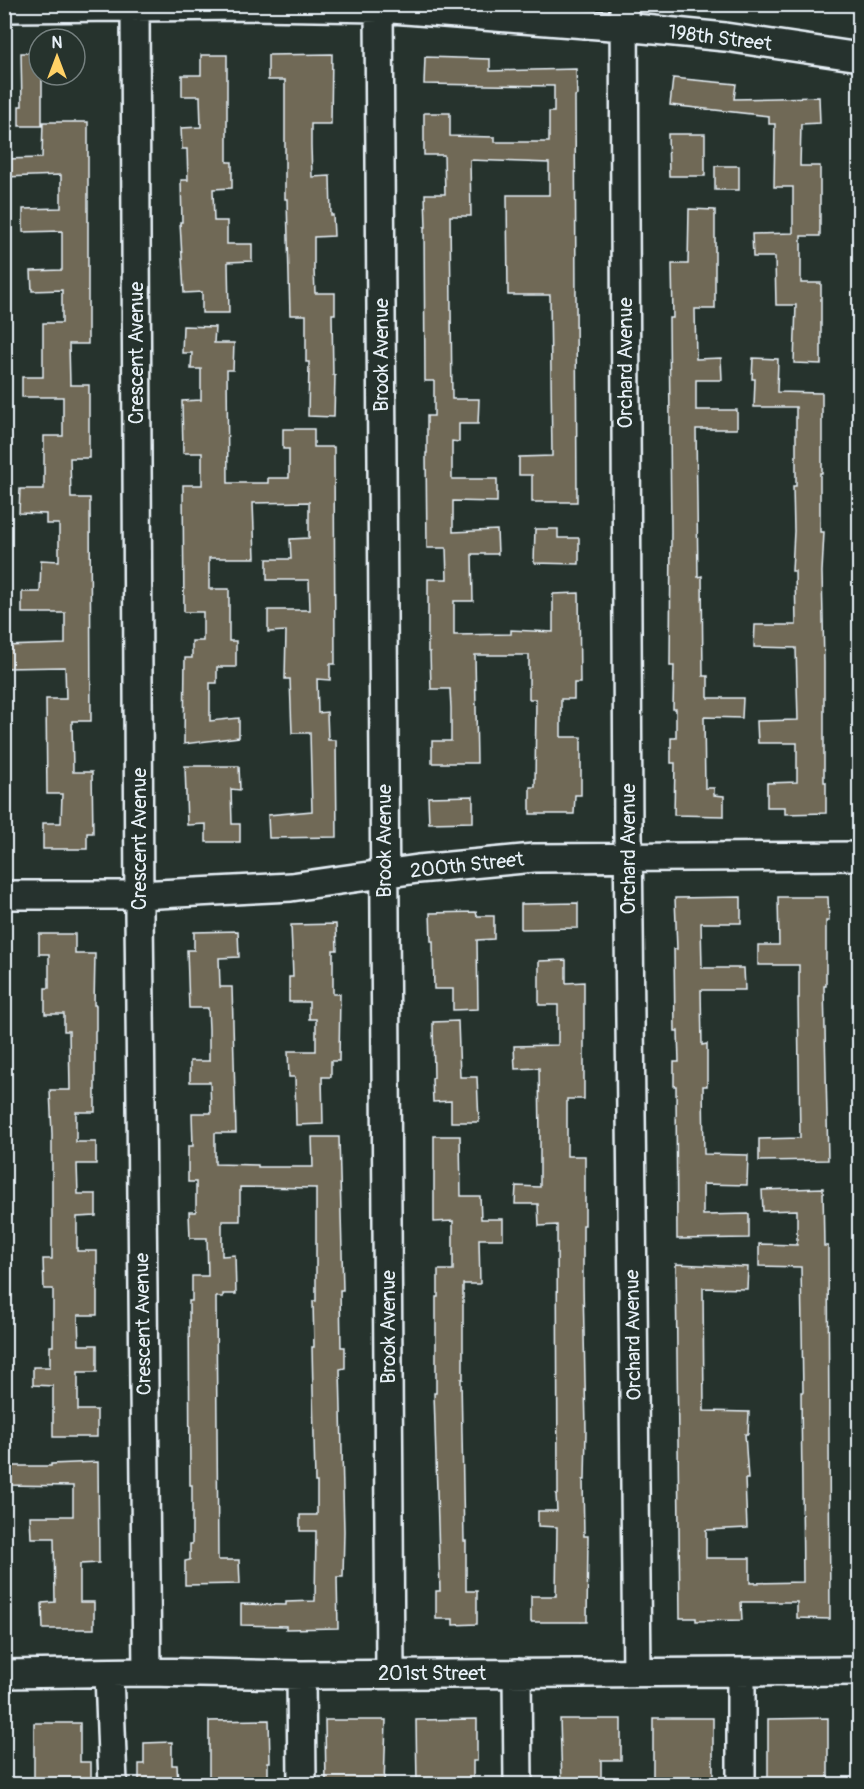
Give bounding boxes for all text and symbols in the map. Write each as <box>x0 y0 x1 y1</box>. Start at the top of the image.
street label: 198th Street <box>667 19 774 57</box>
north arrow <box>27 27 87 87</box>
text: N <box>52 33 63 53</box>
street label: Crescent Avenue <box>124 282 149 424</box>
street label: Orchard Avenue <box>613 297 638 429</box>
street label: Brook Avenue <box>369 298 394 412</box>
street label: Crescent Avenue <box>127 768 152 910</box>
street label: Orchard Avenue <box>616 783 641 915</box>
street label: Brook Avenue <box>372 784 397 898</box>
street label: 200th Street <box>409 846 526 883</box>
street label: Crescent Avenue <box>129 1252 157 1395</box>
street label: Orchard Avenue <box>619 1269 647 1401</box>
street label: Brook Avenue <box>376 1270 401 1384</box>
street label: 201st Street <box>378 1661 487 1686</box>

